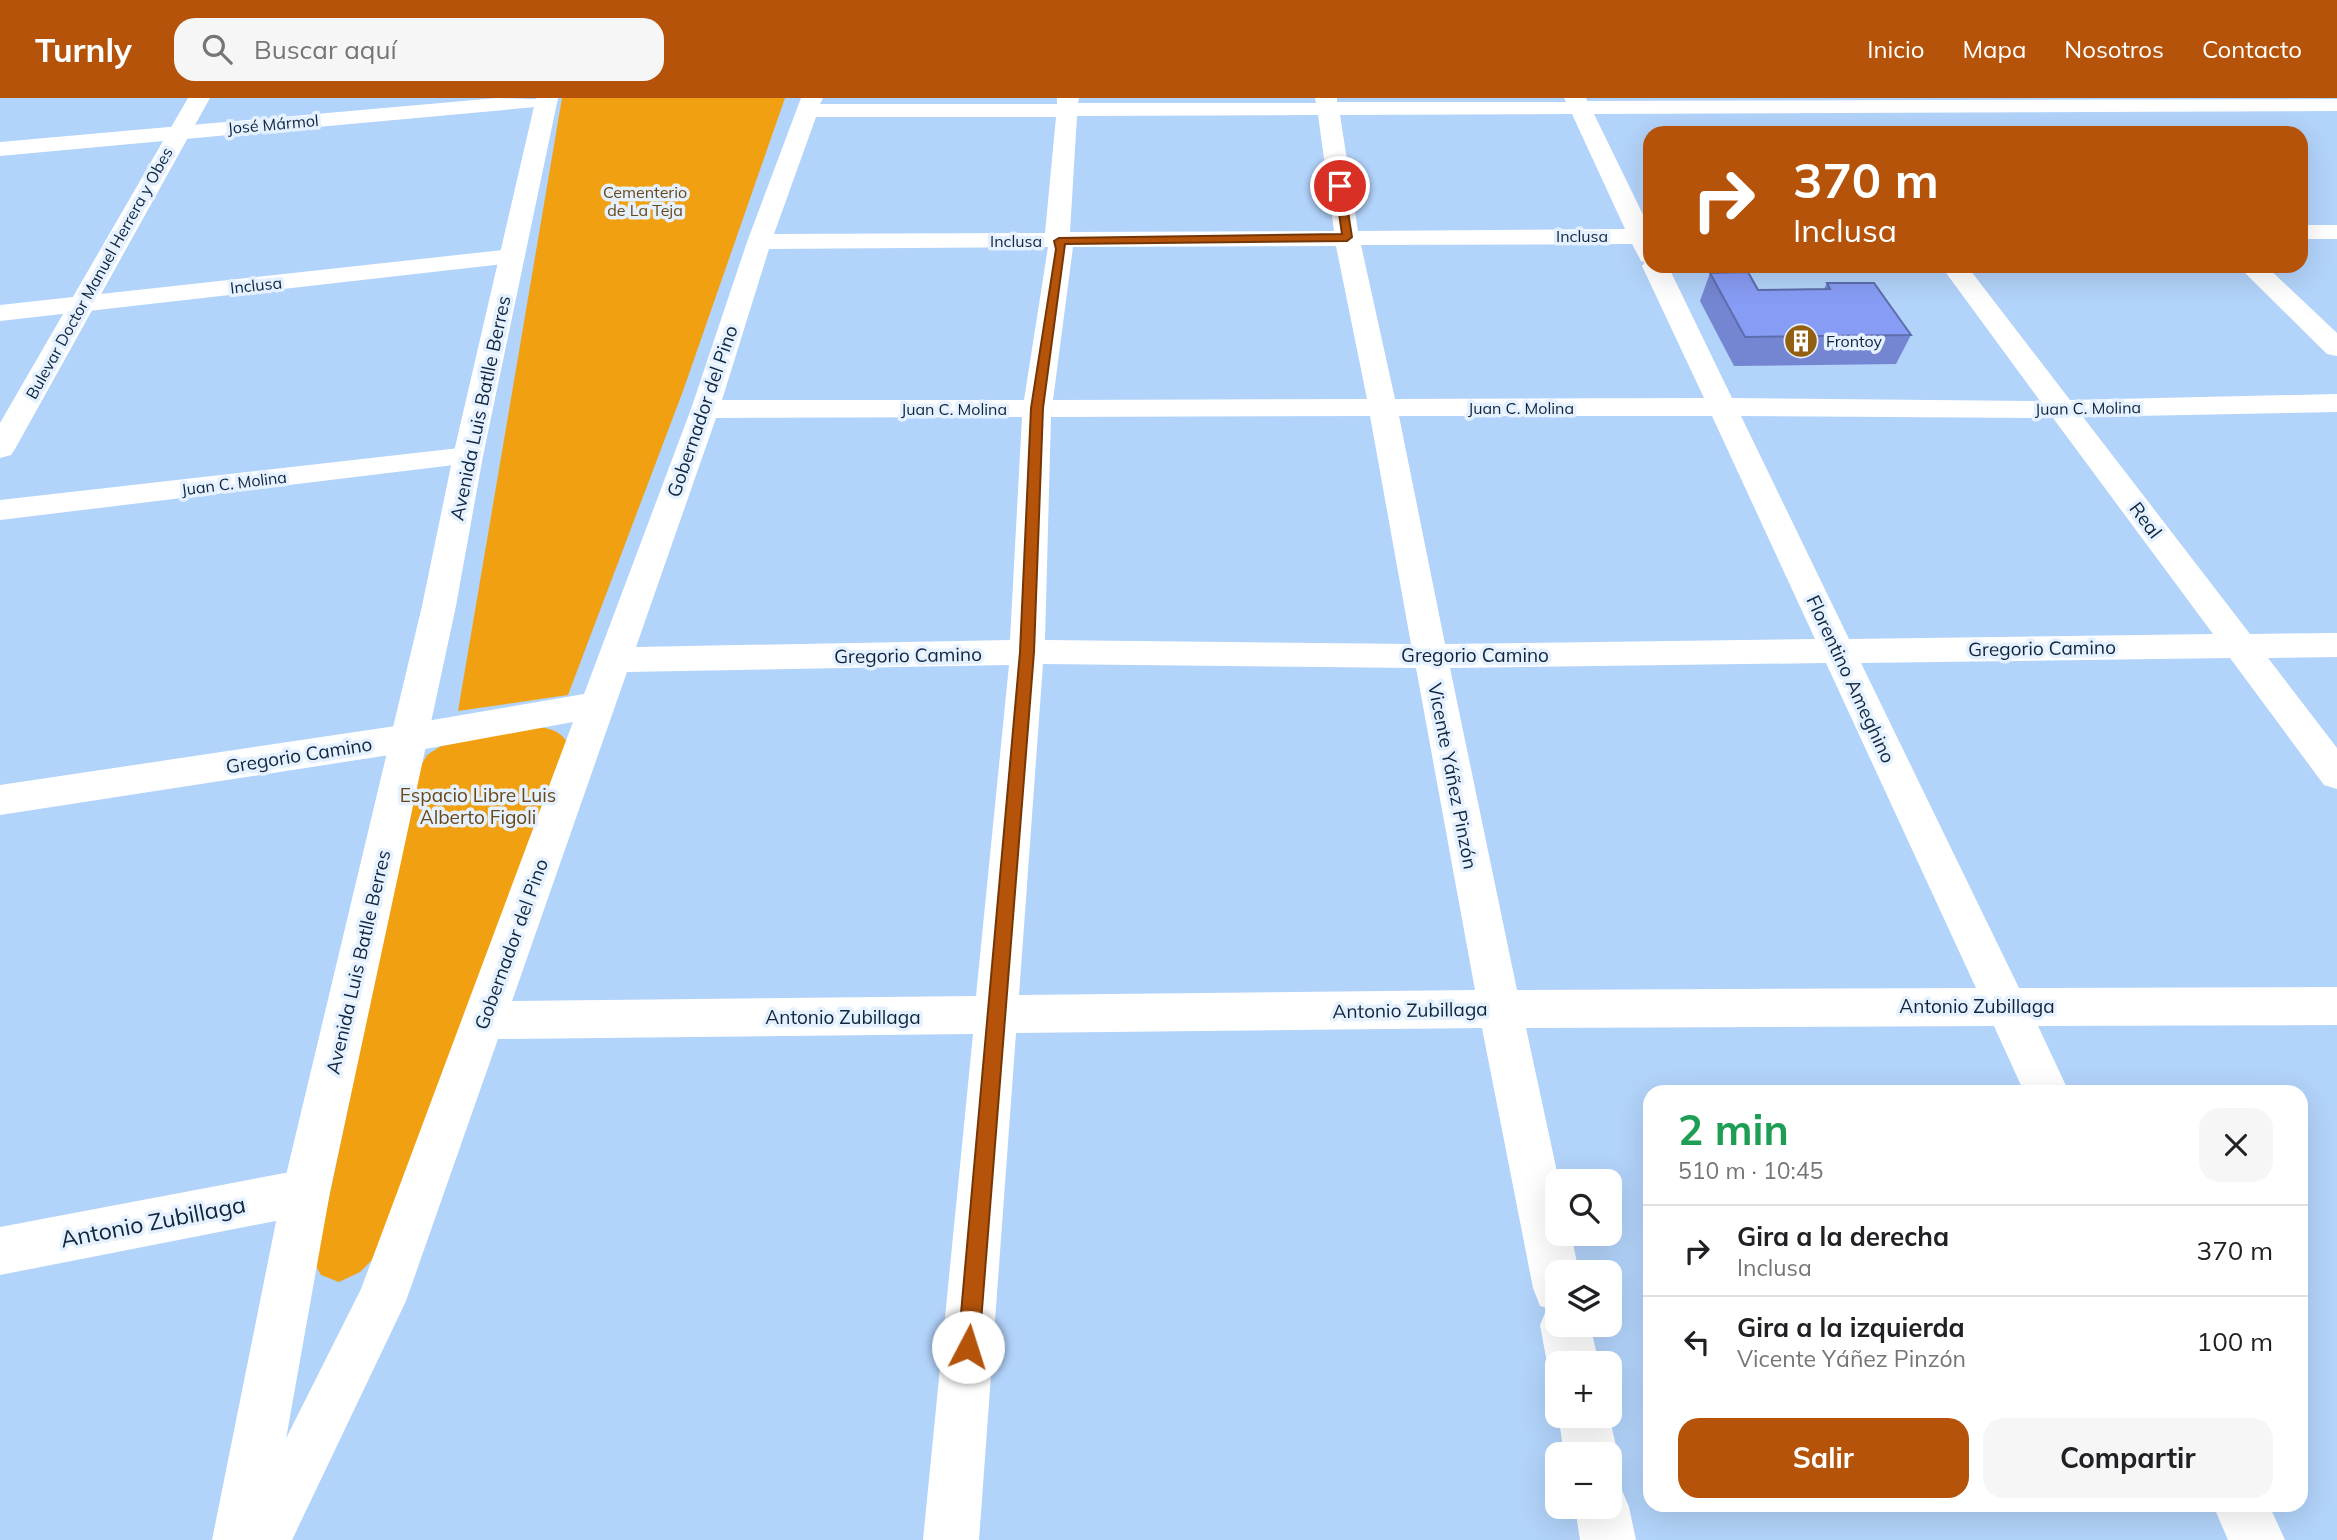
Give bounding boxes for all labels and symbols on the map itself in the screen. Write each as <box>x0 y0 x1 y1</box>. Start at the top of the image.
street label: José Mármol <box>227 110 319 138</box>
street label: Bulevar Doctor Manuel Herrera y Obes <box>21 144 177 402</box>
pin <box>1310 156 1370 216</box>
park label: Cementerio de La Teja <box>603 182 687 220</box>
street label: Inclusa <box>1556 226 1608 246</box>
street label: Inclusa <box>990 231 1042 251</box>
street label: Inclusa <box>229 272 283 298</box>
street label: Avenida Luis Batlle Berres <box>444 293 516 523</box>
street label: Gobernador del Pino <box>661 322 743 500</box>
building icon: Frontoy <box>1782 322 1820 360</box>
place label: Frontoy <box>1826 331 1883 351</box>
street label: Juan C. Molina <box>2035 397 2141 419</box>
street label: Juan C. Molina <box>1468 398 1574 418</box>
street label: Juan C. Molina <box>901 399 1007 419</box>
street label: Juan C. Molina <box>180 467 288 499</box>
street label: Real <box>2125 497 2167 543</box>
street label: Florentino Ameghino <box>1802 591 1900 767</box>
street label: Gregorio Camino <box>1968 635 2116 661</box>
street label: Gregorio Camino <box>834 642 982 668</box>
street label: Gregorio Camino <box>1401 643 1549 667</box>
street label: Vicente Yáñez Pinzón <box>1423 681 1483 871</box>
street label: Gregorio Camino <box>224 732 374 778</box>
park label: Espacio Libre Luis Alberto Figoli <box>400 783 556 829</box>
street label: Avenida Luis Batlle Berres <box>321 848 395 1076</box>
street label: Gobernador del Pino <box>469 855 553 1033</box>
street label: Antonio Zubillaga <box>1899 994 2055 1018</box>
street label: Antonio Zubillaga <box>1332 997 1488 1023</box>
street label: Antonio Zubillaga <box>765 1005 921 1029</box>
street label: Antonio Zubillaga <box>58 1189 248 1254</box>
position arrow <box>931 1310 1005 1384</box>

